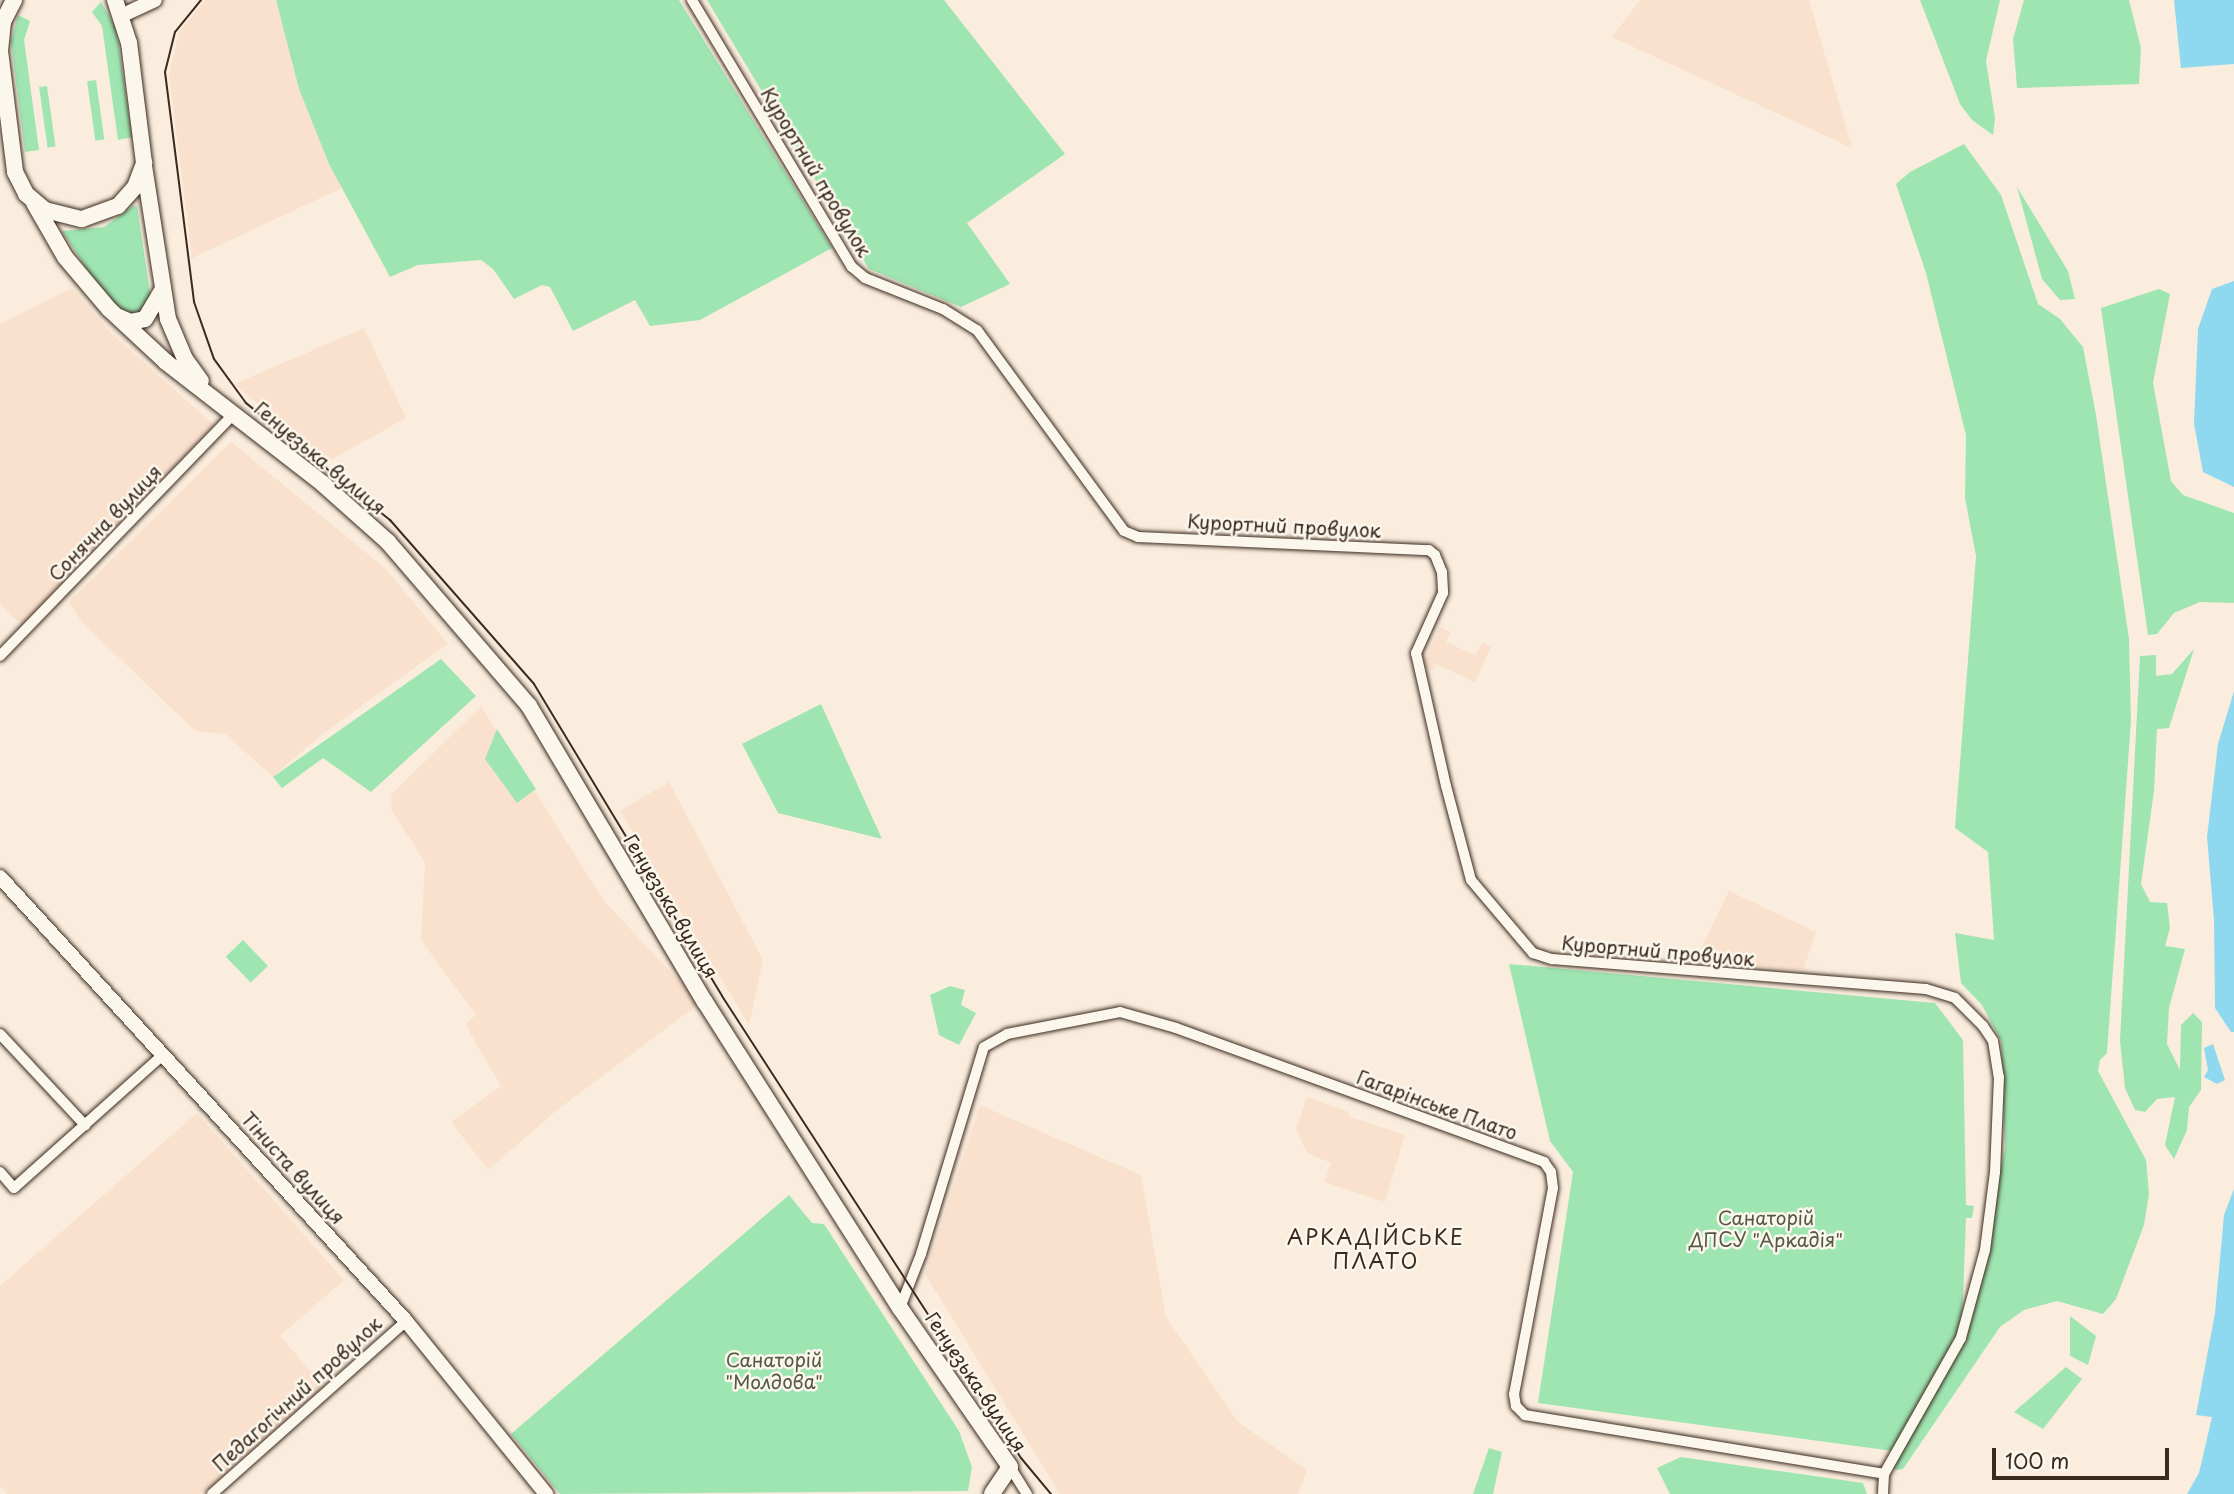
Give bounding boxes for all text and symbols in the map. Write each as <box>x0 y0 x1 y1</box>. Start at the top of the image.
street label: Курортний провулок <box>756 83 876 261</box>
street label: Генуезька вулиця <box>250 396 390 520</box>
street label: Сонячна вулиця <box>43 460 167 586</box>
street label: Курортний провулок <box>1187 510 1381 542</box>
street label: Генуезька вулиця <box>619 830 723 982</box>
street label: Курортний провулок <box>1560 931 1756 971</box>
street label: Гагарінське Плато <box>1353 1065 1521 1145</box>
street label: Тіниста вулиця <box>236 1107 350 1229</box>
park label: Санаторій ДПСУ "Аркадія" <box>1689 1207 1843 1251</box>
district label: АРКАДІЙСЬКЕ ПЛАТО <box>1290 1223 1462 1273</box>
street label: Генуезька вулиця <box>921 1307 1031 1457</box>
street label: Педагогічний провулок <box>208 1312 386 1476</box>
park label: Санаторій "Молдова" <box>725 1349 823 1393</box>
scale bar <box>1996 1434 2173 1478</box>
text: 100 m <box>2005 1444 2069 1476</box>

